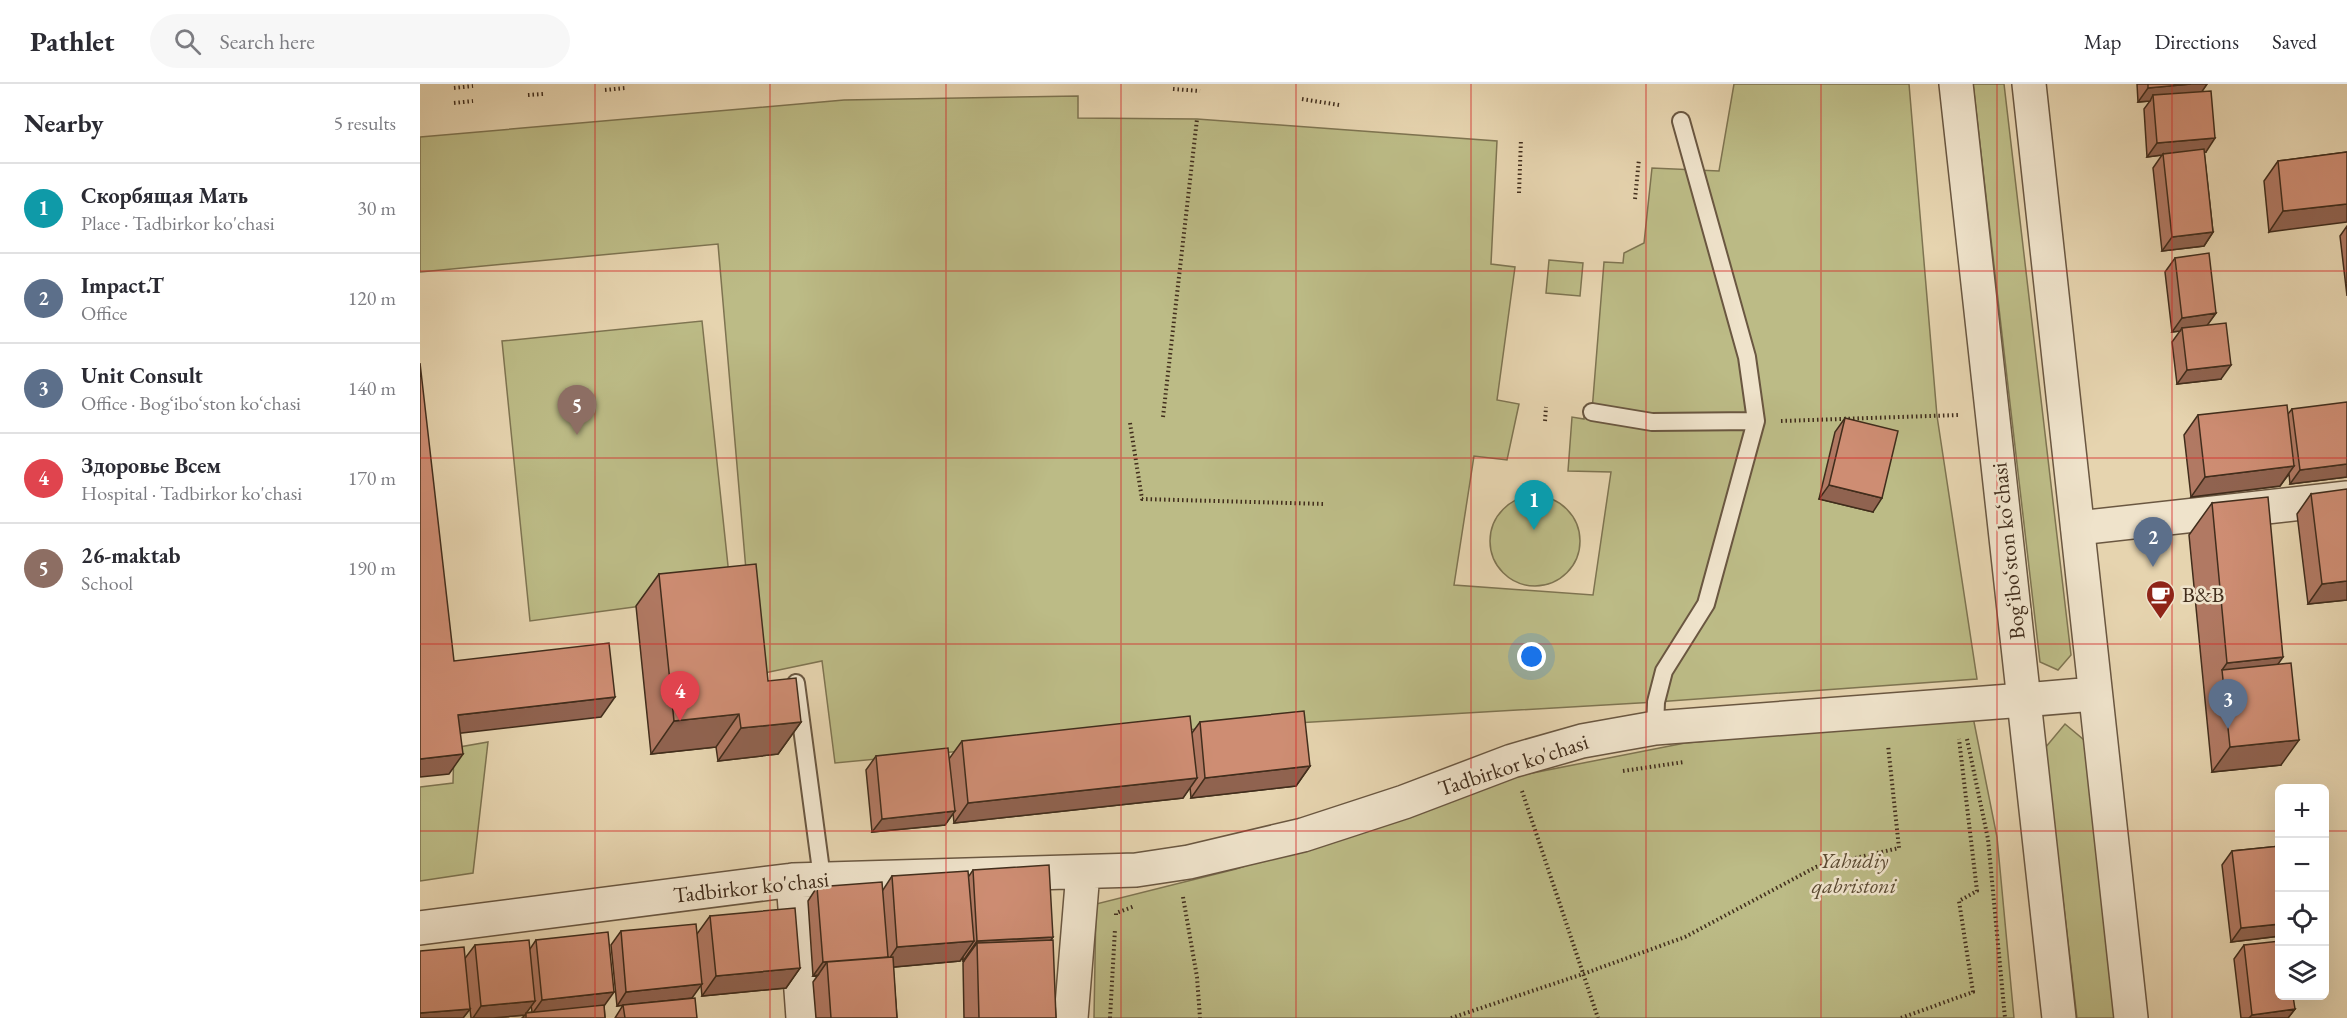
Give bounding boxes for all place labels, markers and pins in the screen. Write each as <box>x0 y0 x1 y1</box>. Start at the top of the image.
pin: 5 <box>558 386 596 435</box>
pin: 1 <box>1514 480 1554 530</box>
pin: 2 <box>2134 518 2172 567</box>
cafe icon: B&B <box>2145 578 2177 620</box>
place label: B&B <box>2182 580 2225 609</box>
pin: 4 <box>660 672 700 721</box>
pin: 3 <box>2208 680 2248 729</box>

